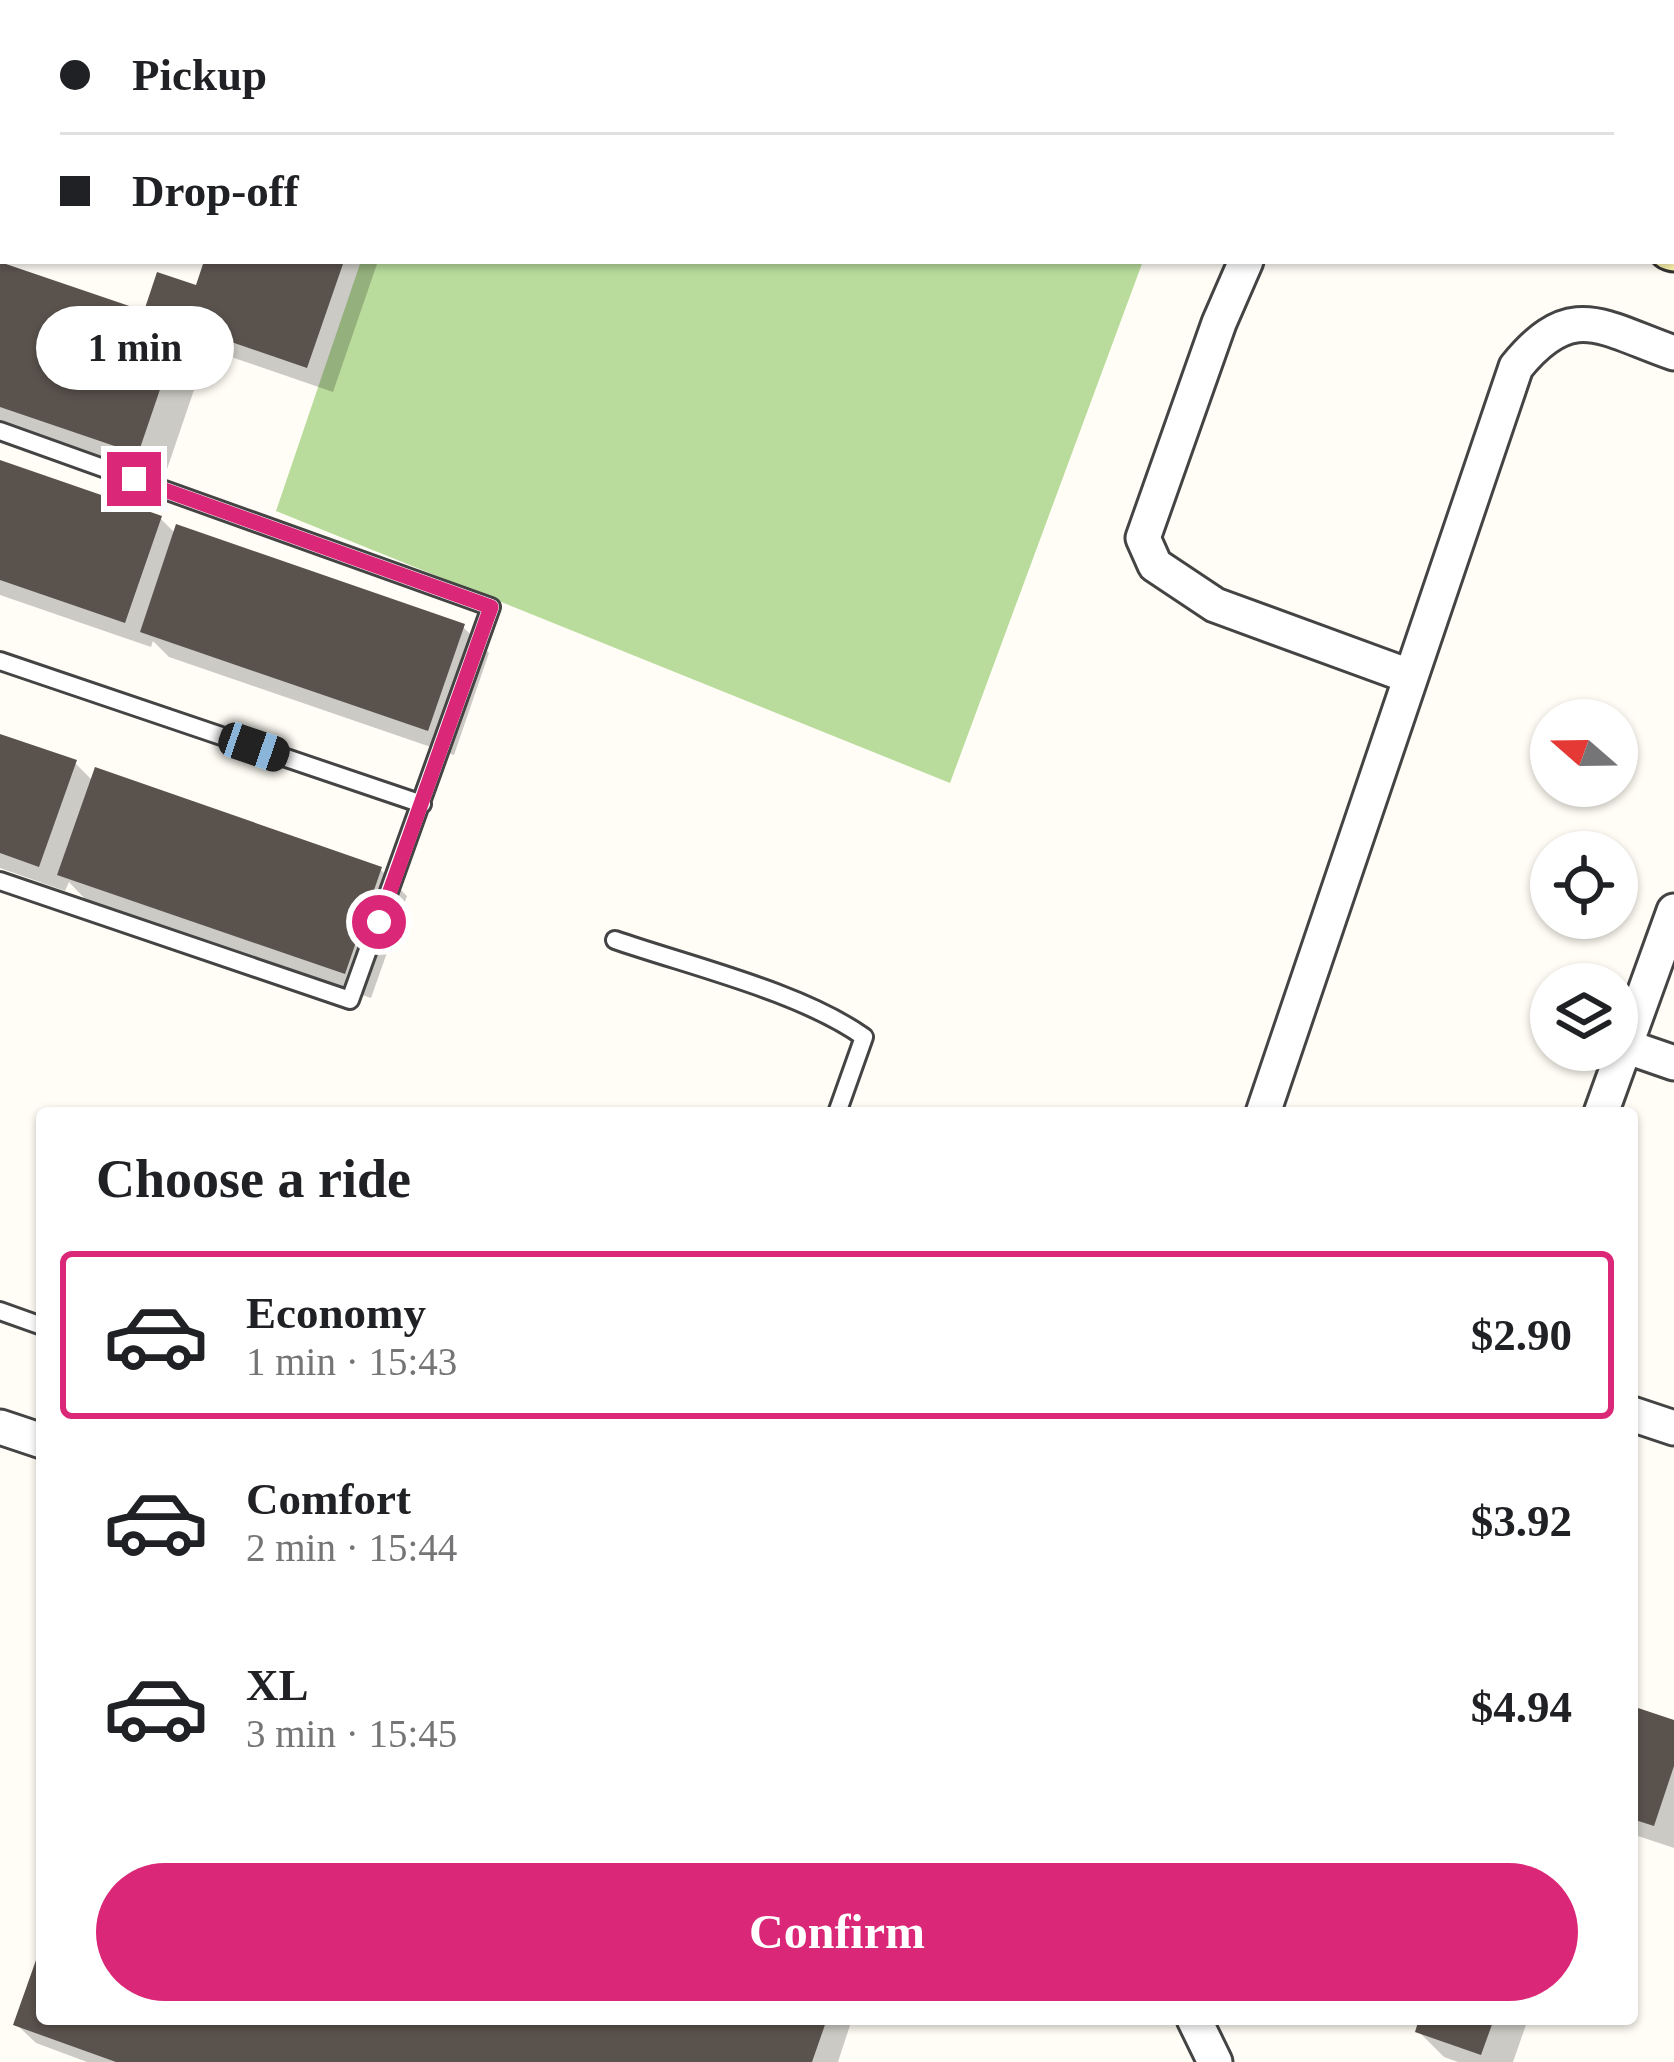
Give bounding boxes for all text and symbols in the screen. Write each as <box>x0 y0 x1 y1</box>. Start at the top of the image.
text: Pickup <box>132 50 267 100</box>
text: Drop-off <box>132 166 299 216</box>
callout: 1 min <box>35 305 233 389</box>
text: 1 min <box>88 326 182 369</box>
route end <box>107 452 161 506</box>
north arrow <box>1530 699 1638 807</box>
map controls <box>1530 699 1638 1071</box>
car <box>214 718 294 776</box>
button: locate <box>1530 831 1638 939</box>
route start <box>352 895 406 949</box>
button: layers <box>1530 963 1638 1071</box>
text: Choose a ride <box>96 1149 411 1209</box>
icon: car <box>102 1281 210 1389</box>
text: Economy <box>246 1288 426 1338</box>
text: $2.90 <box>1471 1310 1572 1360</box>
text: 1 min · 15:43 <box>246 1340 457 1383</box>
icon: car <box>102 1467 210 1575</box>
text: Comfort <box>246 1474 411 1524</box>
text: $3.92 <box>1471 1496 1572 1546</box>
text: 2 min · 15:44 <box>246 1526 457 1569</box>
icon: car <box>102 1653 210 1761</box>
text: XL <box>246 1660 309 1710</box>
text: $4.94 <box>1471 1682 1572 1732</box>
text: 3 min · 15:45 <box>246 1712 457 1755</box>
button: Confirm <box>96 1863 1578 2001</box>

